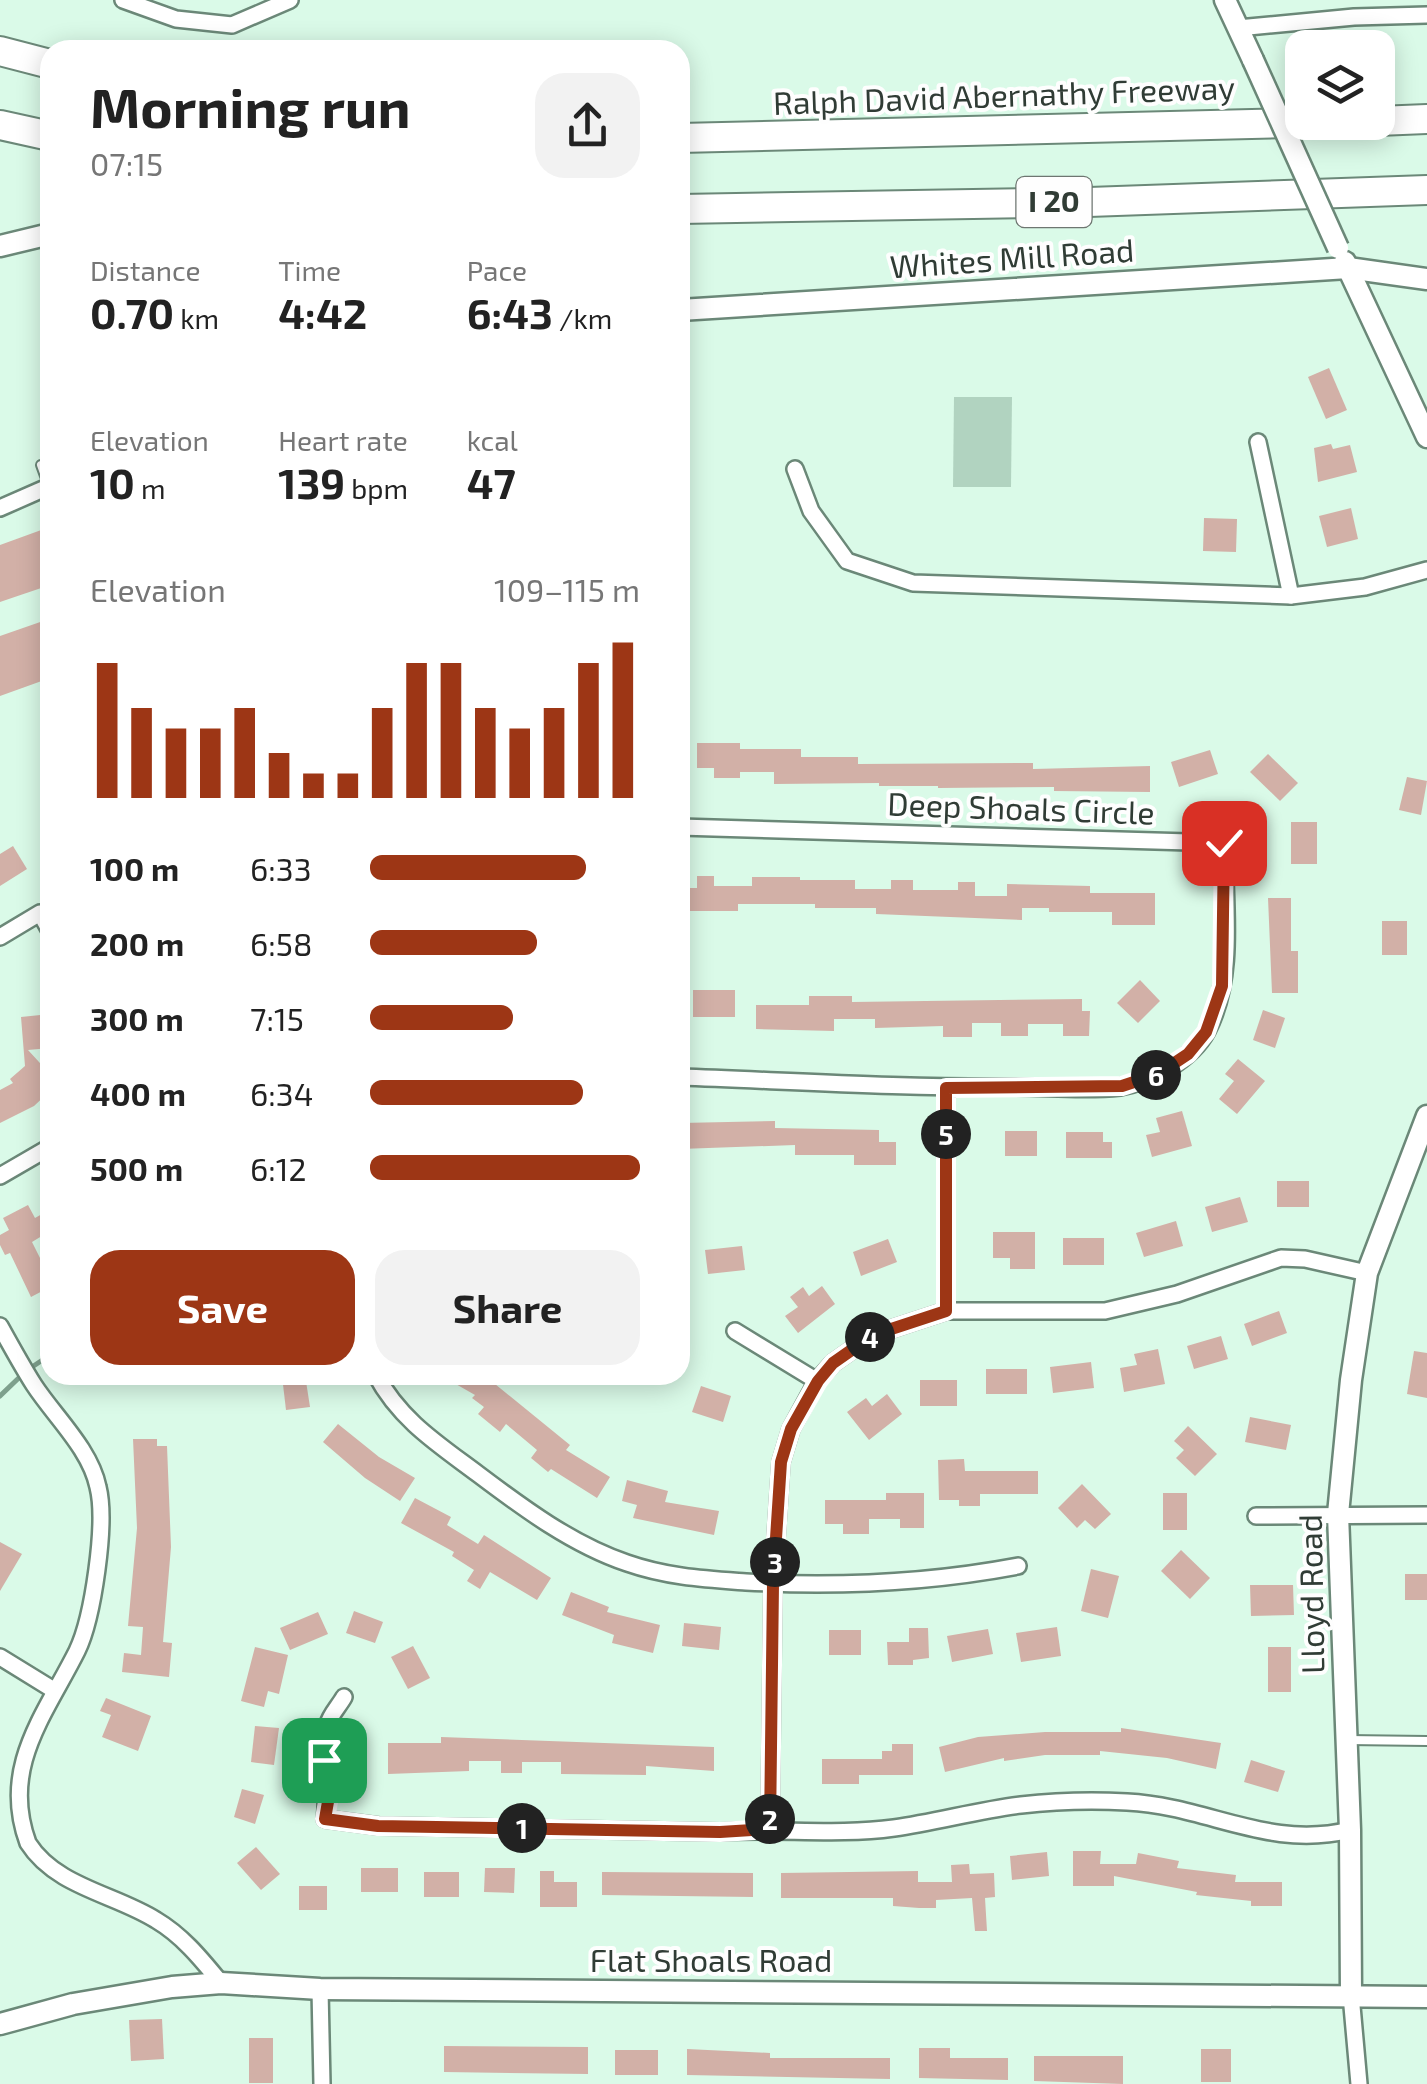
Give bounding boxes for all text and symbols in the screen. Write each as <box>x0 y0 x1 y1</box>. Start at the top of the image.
map controls <box>1285 30 1395 140</box>
button: layers <box>1285 30 1395 140</box>
street label: Ralph David Abernathy Freeway <box>772 67 1236 121</box>
text: Morning run <box>90 73 411 139</box>
button: share <box>535 73 640 178</box>
text: 07:15 <box>90 144 163 182</box>
road number: I 20 <box>1016 177 1092 227</box>
street label: Whites Mill Road <box>888 230 1135 284</box>
text: Distance <box>90 253 201 287</box>
text: Time <box>278 253 341 287</box>
text: Pace <box>467 253 527 287</box>
text: 0.70 <box>90 287 174 337</box>
text: 4:42 <box>278 287 367 337</box>
text: 6:43 <box>467 287 553 337</box>
text: km <box>174 301 219 335</box>
text: /km <box>553 301 612 335</box>
text: Elevation <box>90 423 209 457</box>
text: Heart rate <box>278 423 408 457</box>
text: kcal <box>467 423 518 457</box>
text: 10 <box>90 457 135 507</box>
text: 139 <box>278 457 345 507</box>
text: 47 <box>467 457 516 507</box>
text: m <box>135 471 165 505</box>
text: bpm <box>345 471 408 505</box>
text: Elevation <box>90 570 226 608</box>
text: 109–115 m <box>494 570 640 608</box>
street label: Deep Shoals Circle <box>887 783 1155 831</box>
pin <box>1182 801 1267 886</box>
icon: check <box>1197 816 1252 871</box>
text: 100 m <box>90 849 179 887</box>
text: 6:33 <box>250 849 311 887</box>
text: 200 m <box>90 924 184 962</box>
text: 6:58 <box>250 924 312 962</box>
text: 300 m <box>90 999 184 1037</box>
text: 7:15 <box>250 999 304 1037</box>
pin: 6 <box>1131 1050 1181 1100</box>
text: 6 <box>1148 1058 1164 1092</box>
text: 400 m <box>90 1074 186 1112</box>
text: 6:34 <box>250 1074 313 1112</box>
pin: 5 <box>921 1109 971 1159</box>
text: 5 <box>938 1117 954 1151</box>
text: 500 m <box>90 1149 183 1187</box>
text: 6:12 <box>250 1149 307 1187</box>
button: Save <box>90 1250 355 1365</box>
button: Share <box>375 1250 640 1365</box>
pin: 4 <box>845 1312 895 1362</box>
text: 4 <box>861 1320 879 1354</box>
street label: Lloyd Road <box>1290 1514 1330 1674</box>
pin: 3 <box>750 1537 800 1587</box>
text: 3 <box>767 1545 783 1579</box>
pin <box>282 1718 367 1803</box>
icon: arrive <box>297 1733 352 1788</box>
pin: 2 <box>745 1794 795 1844</box>
text: 2 <box>762 1802 778 1836</box>
pin: 1 <box>497 1803 547 1853</box>
text: 1 <box>516 1811 528 1845</box>
street label: Flat Shoals Road <box>590 1940 832 1978</box>

